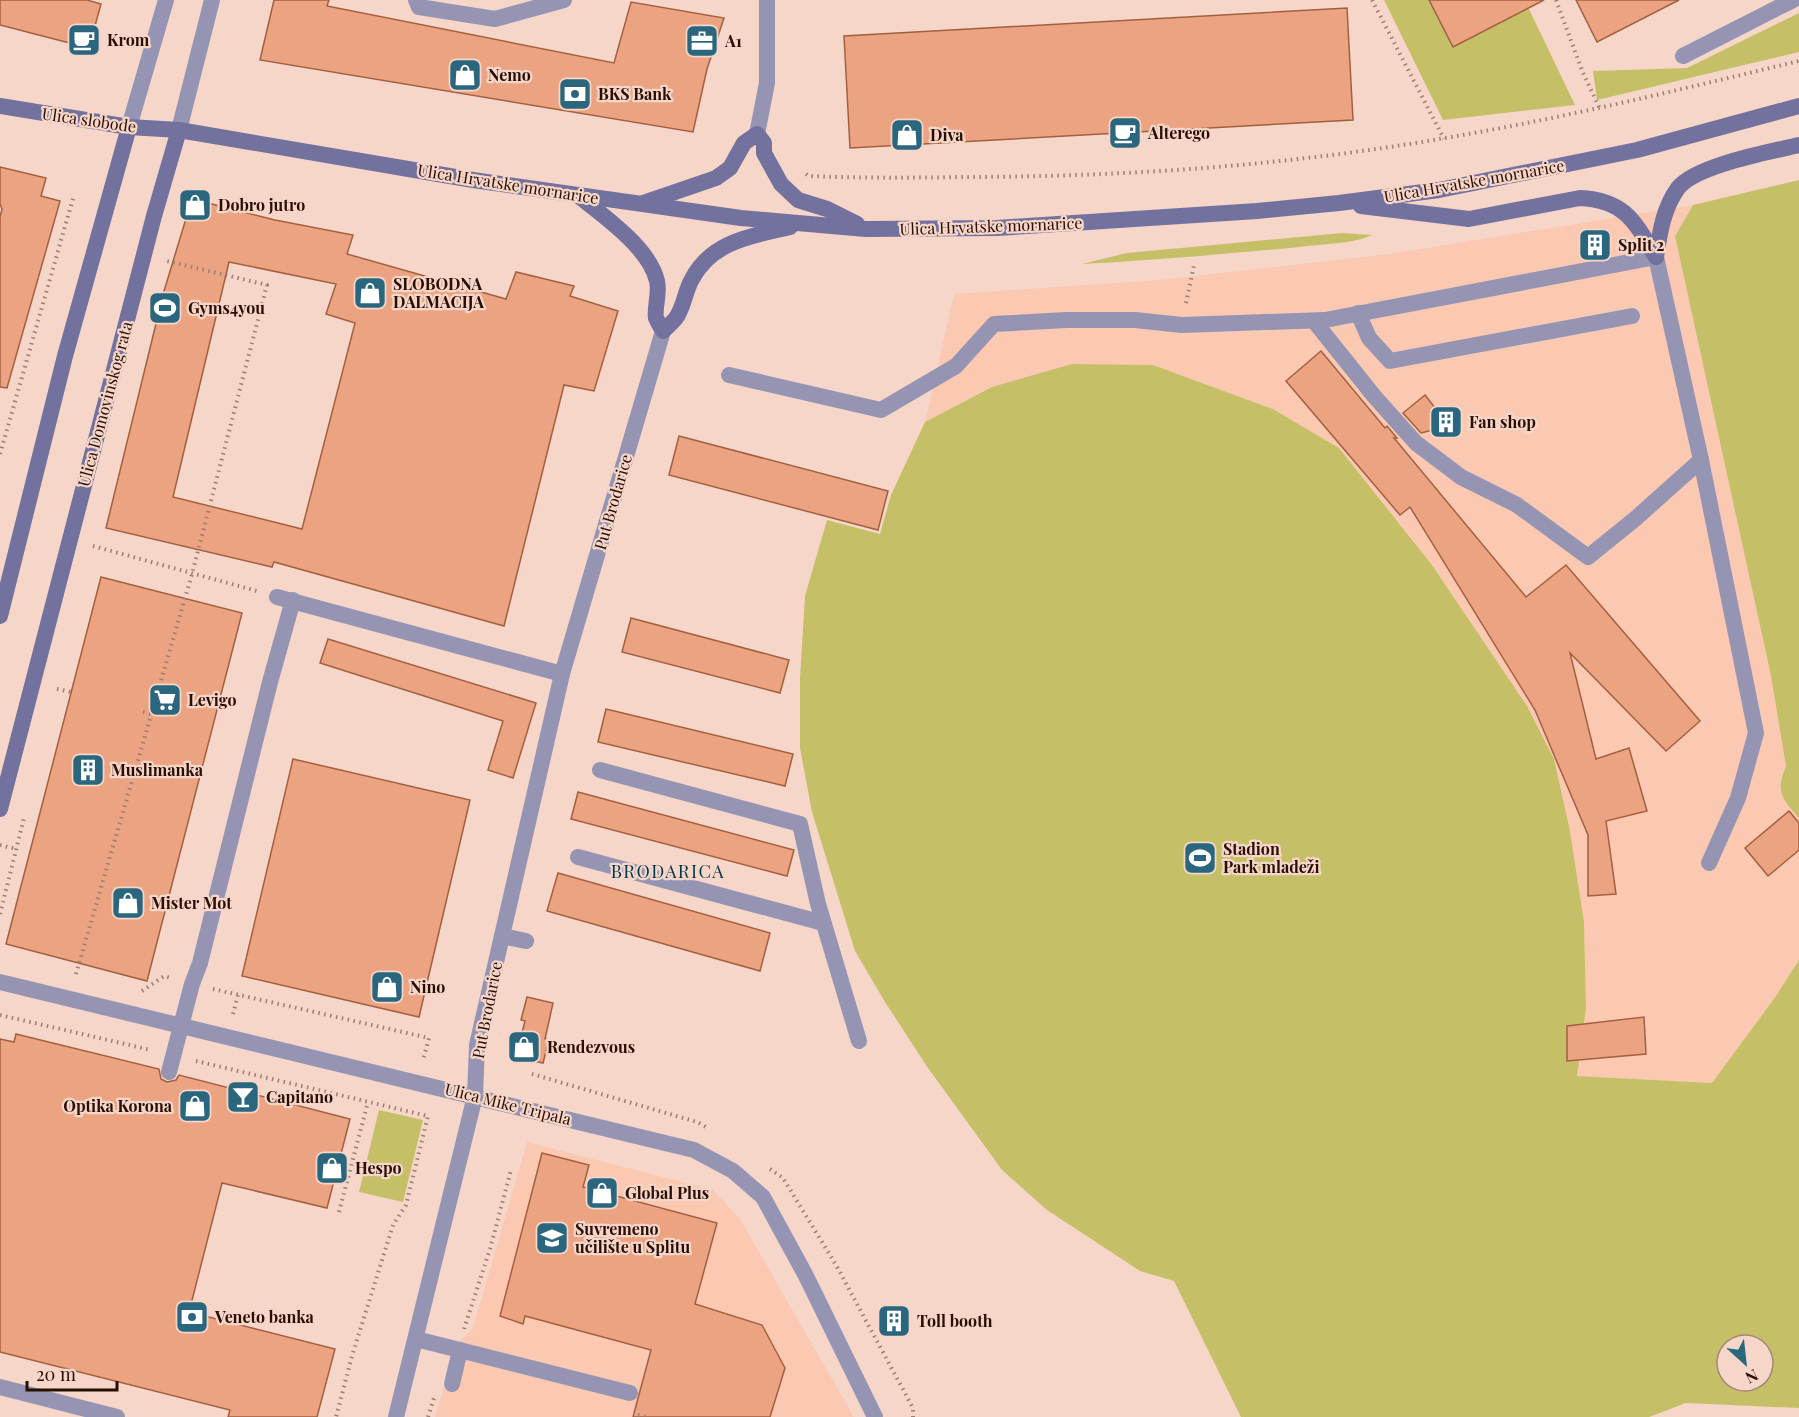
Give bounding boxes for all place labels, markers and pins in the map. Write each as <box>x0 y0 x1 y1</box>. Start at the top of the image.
cafe icon: Krom <box>66 22 102 58</box>
office icon: A1 <box>684 23 720 59</box>
place label: Krom <box>107 29 150 50</box>
place label: A1 <box>724 30 742 51</box>
shop icon: Nemo <box>447 57 483 93</box>
place label: Nemo <box>488 64 531 85</box>
bank icon: BKS Bank <box>557 76 593 112</box>
place label: BKS Bank <box>598 83 672 104</box>
cafe icon: Alterego <box>1107 115 1143 151</box>
shop icon: Diva <box>889 117 925 153</box>
place label: Alterego <box>1147 122 1210 143</box>
place label: Diva <box>930 124 964 145</box>
shop icon: Dobro jutro <box>177 187 213 223</box>
place label: Dobro jutro <box>218 194 305 215</box>
building icon: Split 2 <box>1577 227 1613 263</box>
place label: Split 2 <box>1618 234 1664 255</box>
place label: SLOBODNA DALMACIJA <box>393 273 484 312</box>
shop icon: SLOBODNA DALMACIJA <box>352 275 388 311</box>
sports icon: Gyms4you <box>147 290 183 326</box>
place label: Gyms4you <box>188 297 265 318</box>
building icon: Fan shop <box>1428 404 1464 440</box>
place label: Fan shop <box>1469 411 1536 432</box>
supermarket icon: Levigo <box>147 682 183 718</box>
place label: Levigo <box>188 689 236 710</box>
building icon: Muslimanka <box>70 752 106 788</box>
place label: Muslimanka <box>111 759 204 780</box>
place label: Stadion Park mladeži <box>1223 838 1319 877</box>
sports icon: Stadion Park mladeži <box>1182 840 1218 876</box>
shop icon: Mister Mot <box>110 885 146 921</box>
place label: Mister Mot <box>151 892 232 913</box>
shop icon: Nino <box>369 969 405 1005</box>
place label: Nino <box>410 976 445 997</box>
shop icon: Rendezvous <box>506 1029 542 1065</box>
place label: Rendezvous <box>547 1036 635 1057</box>
bar icon: Capitano <box>225 1079 261 1115</box>
place label: Capitano <box>266 1086 333 1107</box>
shop icon: Optika Korona <box>177 1088 213 1124</box>
place label: Optika Korona <box>63 1095 173 1116</box>
shop icon: Hespo <box>314 1150 350 1186</box>
place label: Hespo <box>355 1157 402 1178</box>
shop icon: Global Plus <box>584 1175 620 1211</box>
place label: Global Plus <box>625 1182 709 1203</box>
place label: Suvremeno učilište u Splitu <box>575 1218 690 1257</box>
school or university icon: Suvremeno učilište u Splitu <box>534 1220 570 1256</box>
bank icon: Veneto banka <box>174 1299 210 1335</box>
building icon: Toll booth <box>876 1303 912 1339</box>
place label: Veneto banka <box>214 1306 315 1327</box>
place label: Toll booth <box>917 1310 993 1331</box>

